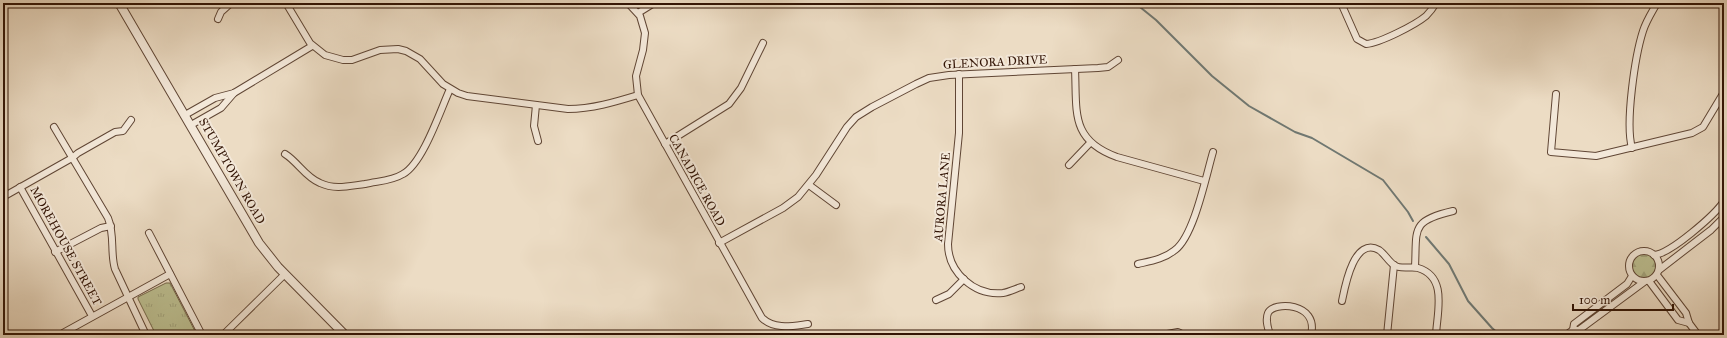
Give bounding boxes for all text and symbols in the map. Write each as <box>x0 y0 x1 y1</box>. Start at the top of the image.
street label: GLENORA DRIVE <box>943 52 1048 72</box>
street label: STUMPTOWN ROAD <box>196 116 268 226</box>
street label: CANADICE ROAD <box>666 132 728 228</box>
street label: AURORA LANE <box>931 151 953 243</box>
street label: MOREHOUSE STREET <box>27 184 105 308</box>
scale bar <box>1573 286 1673 312</box>
text: 100 m <box>1579 293 1610 307</box>

